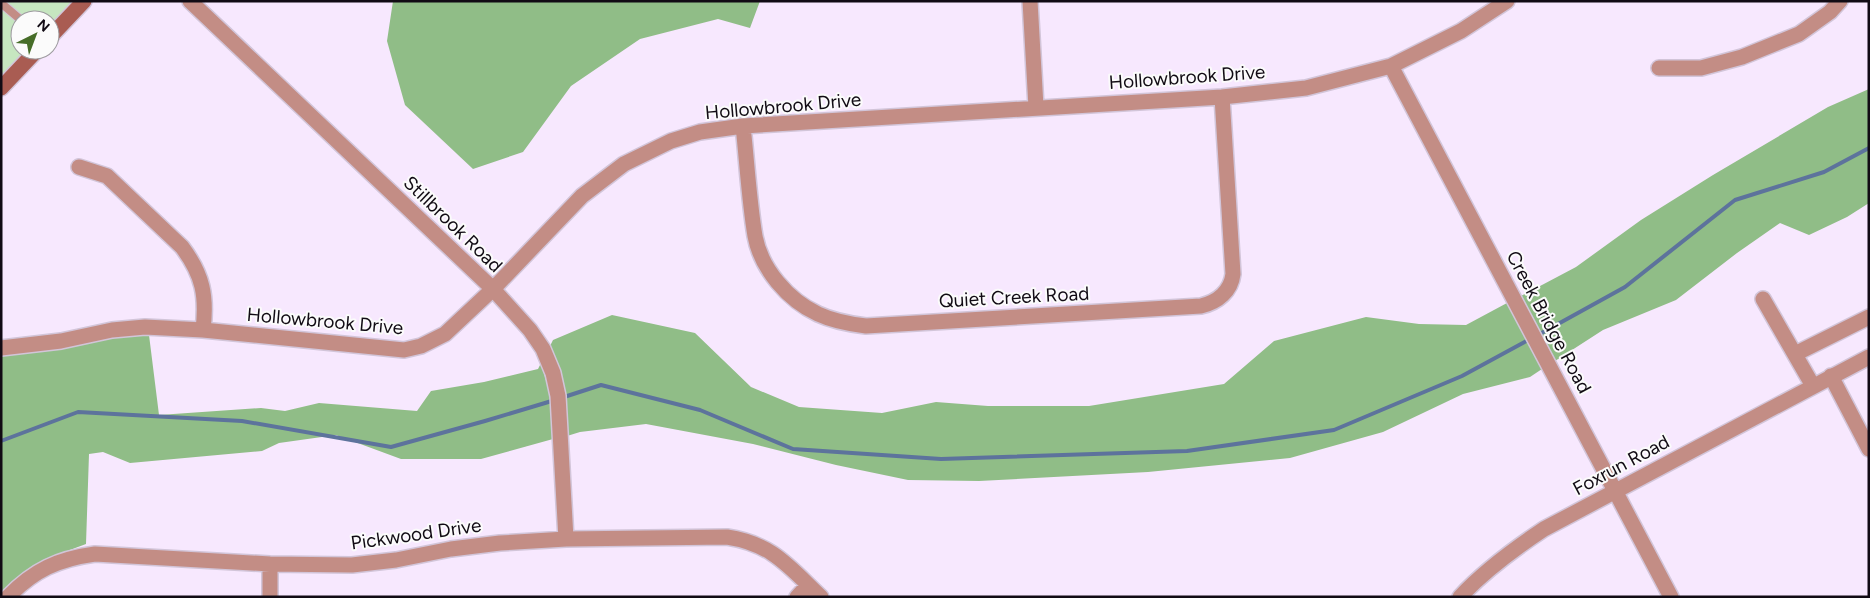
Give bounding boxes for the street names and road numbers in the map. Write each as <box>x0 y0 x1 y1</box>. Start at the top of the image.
street label: Hollowbrook Drive <box>1108 60 1266 94</box>
street label: Hollowbrook Drive <box>704 88 862 124</box>
street label: Stillbrook Road <box>399 171 507 277</box>
street label: Creek Bridge Road <box>1502 247 1596 397</box>
street label: Quiet Creek Road <box>938 282 1090 312</box>
street label: Hollowbrook Drive <box>246 303 404 339</box>
street label: Foxrun Road <box>1569 430 1673 500</box>
street label: Pickwood Drive <box>349 513 483 555</box>

